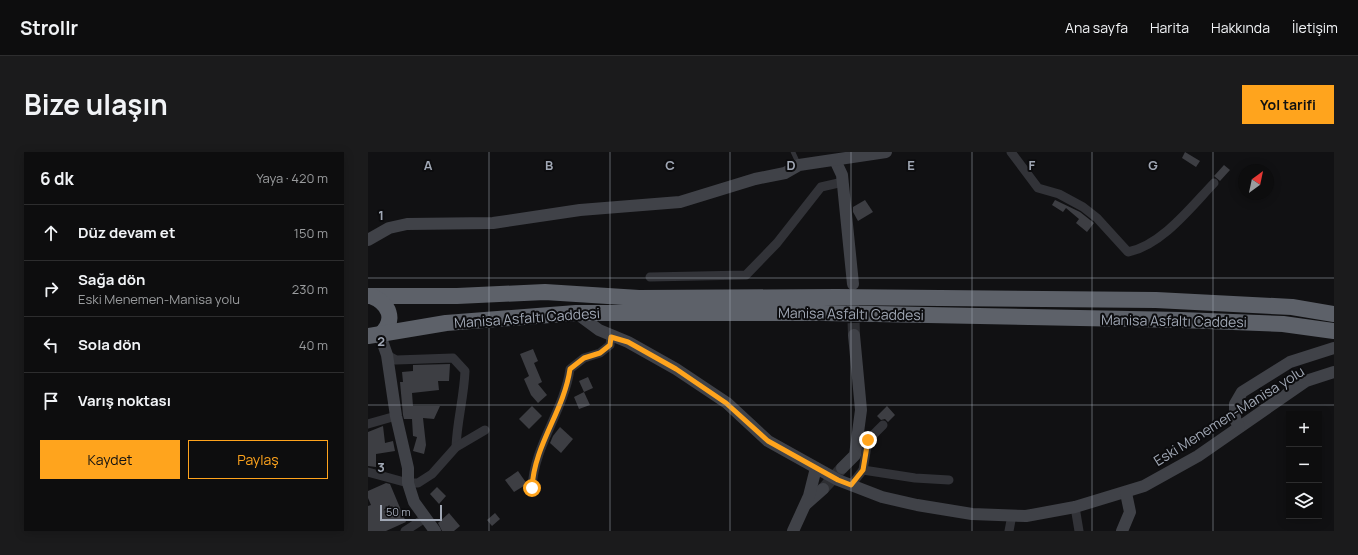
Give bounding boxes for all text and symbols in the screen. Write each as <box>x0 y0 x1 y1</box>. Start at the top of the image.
text: Strollr <box>20 15 78 41</box>
text: Ana sayfa <box>1065 18 1128 37</box>
text: Harita <box>1150 18 1189 37</box>
text: Hakkında <box>1211 18 1270 37</box>
text: İletişim <box>1292 18 1338 37</box>
text: Bize ulaşın <box>24 85 168 123</box>
button: Yol tarifi <box>1242 85 1334 124</box>
text: A <box>424 156 433 174</box>
text: B <box>545 156 553 174</box>
text: C <box>665 156 675 174</box>
text: D <box>786 156 796 174</box>
text: E <box>907 156 915 174</box>
text: F <box>1029 156 1036 174</box>
text: G <box>1148 156 1158 174</box>
north arrow <box>1238 164 1274 200</box>
text: 6 dk <box>40 167 74 190</box>
text: Yaya · 420 m <box>256 169 328 187</box>
text: 1 <box>378 206 384 224</box>
icon: ahead <box>40 222 62 244</box>
text: Düz devam et <box>78 222 175 243</box>
text: 150 m <box>294 224 328 242</box>
text: Sağa dön <box>78 269 145 290</box>
icon: right <box>40 278 62 300</box>
text: 230 m <box>292 280 328 298</box>
text: Eski Menemen-Manisa yolu <box>78 290 240 308</box>
street label: Manisa Asfaltı Caddesi <box>454 303 600 332</box>
street label: Manisa Asfaltı Caddesi <box>778 303 924 324</box>
street label: Manisa Asfaltı Caddesi <box>1101 310 1247 331</box>
text: 2 <box>377 332 385 350</box>
icon: left <box>40 334 62 356</box>
text: Sola dön <box>78 334 141 355</box>
text: 40 m <box>299 336 328 354</box>
street label: Eski Menemen-Manisa yolu <box>1150 361 1308 470</box>
icon: arrive <box>40 390 62 412</box>
text: Varış noktası <box>78 390 171 411</box>
map controls <box>1286 411 1322 519</box>
button: + <box>1286 411 1322 447</box>
route end <box>859 431 877 449</box>
button: Kaydet <box>40 440 180 479</box>
button: Paylaş <box>188 440 328 479</box>
button: − <box>1286 447 1322 483</box>
text: 3 <box>377 458 385 476</box>
route start <box>523 479 541 497</box>
button: layers <box>1286 483 1322 519</box>
scale bar <box>380 503 442 522</box>
text: 50 m <box>386 504 411 519</box>

